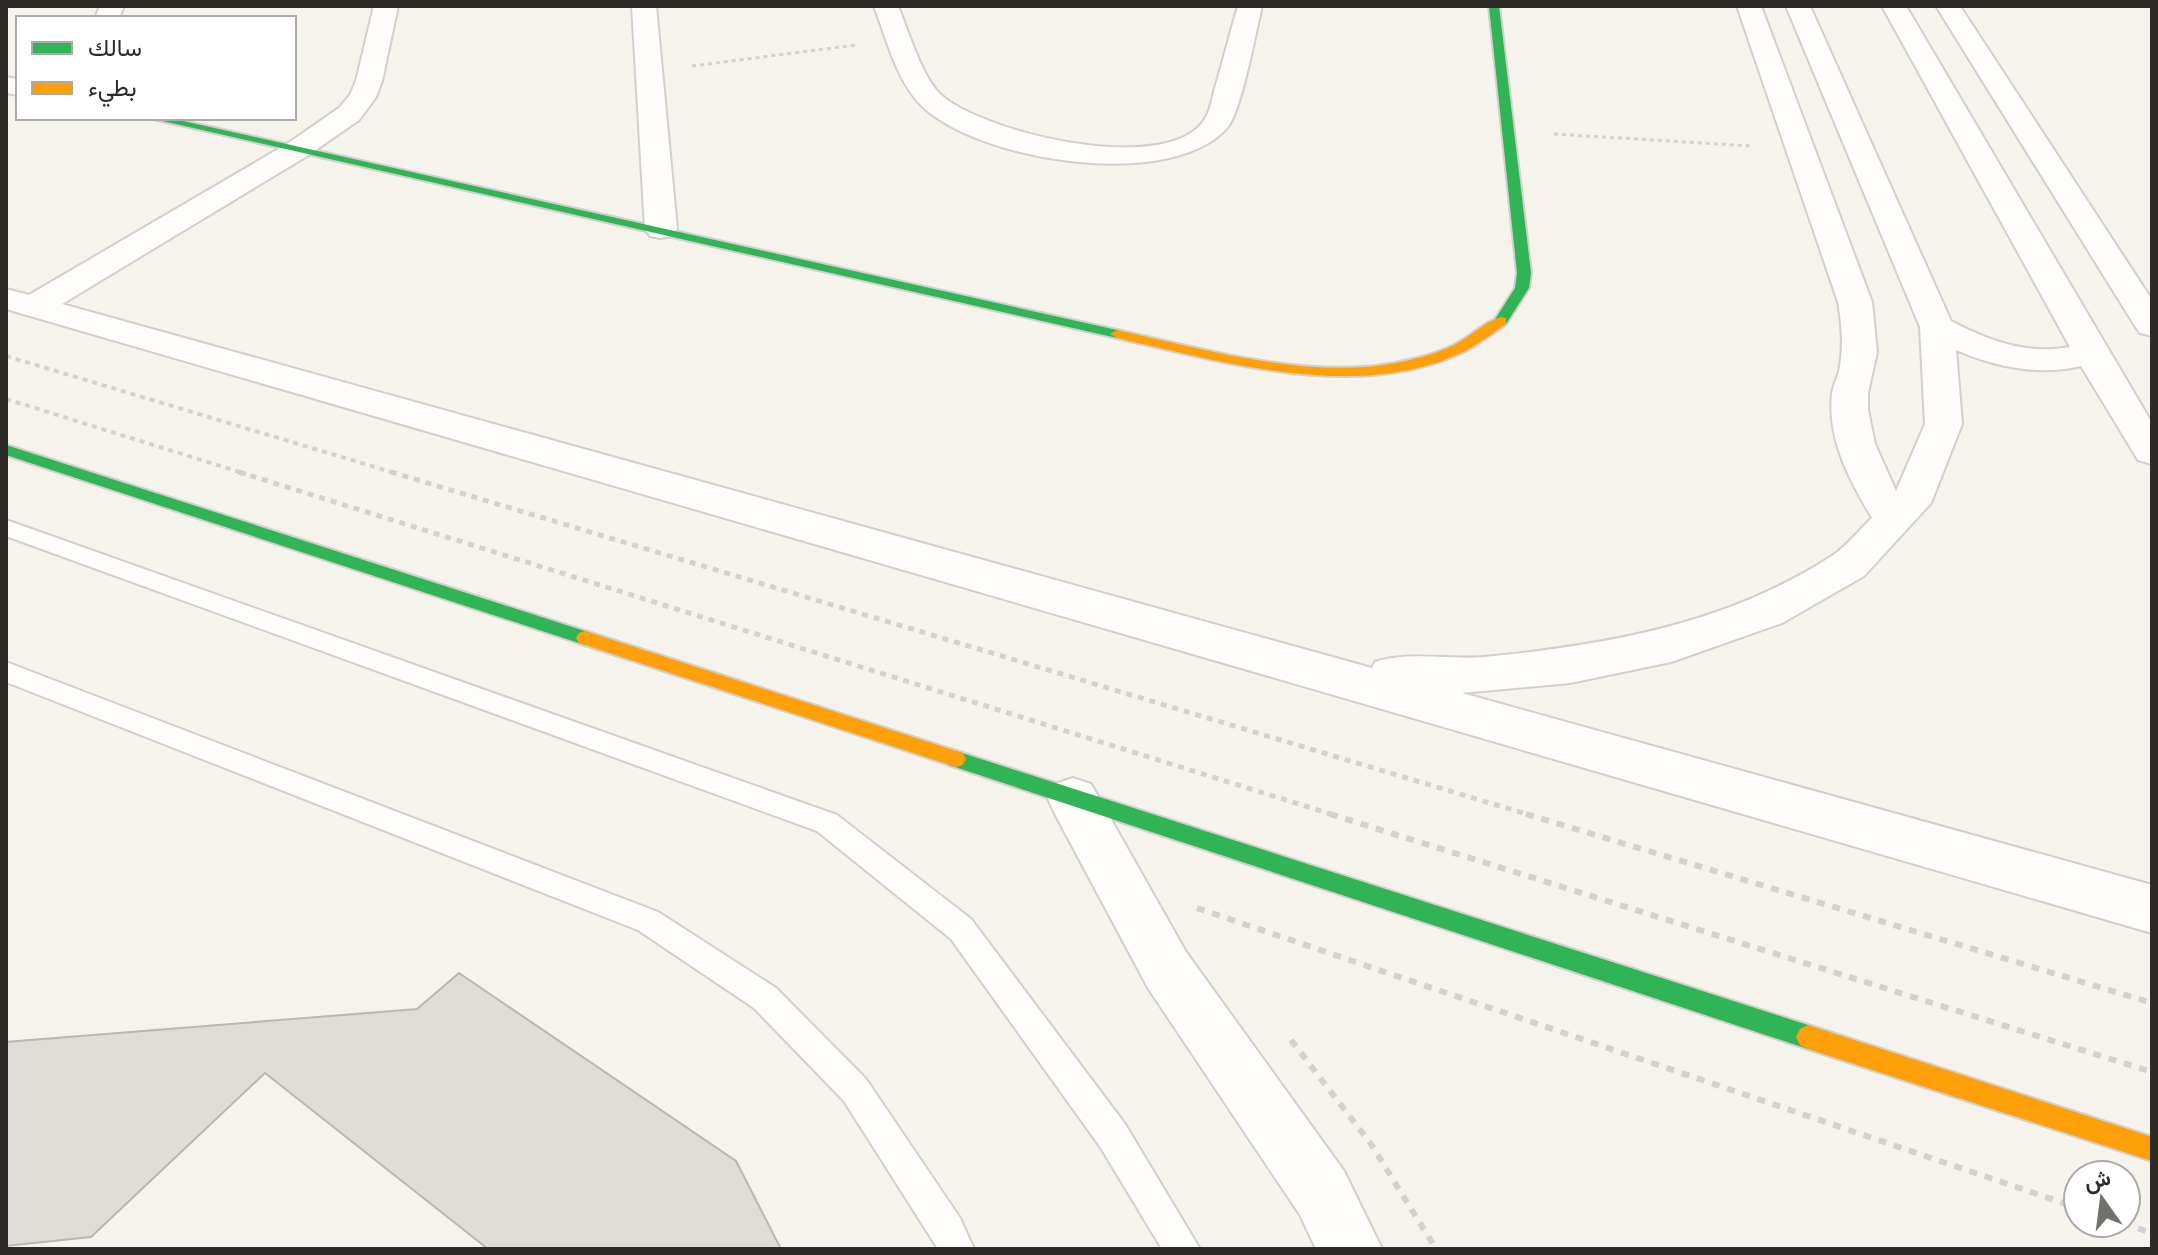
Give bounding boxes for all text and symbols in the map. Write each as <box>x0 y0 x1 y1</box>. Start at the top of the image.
legend <box>16 16 296 120</box>
text: سالك <box>88 34 142 61</box>
text: بطيء <box>88 74 137 107</box>
north arrow <box>2062 1159 2142 1239</box>
text: ش <box>2081 1164 2113 1196</box>

